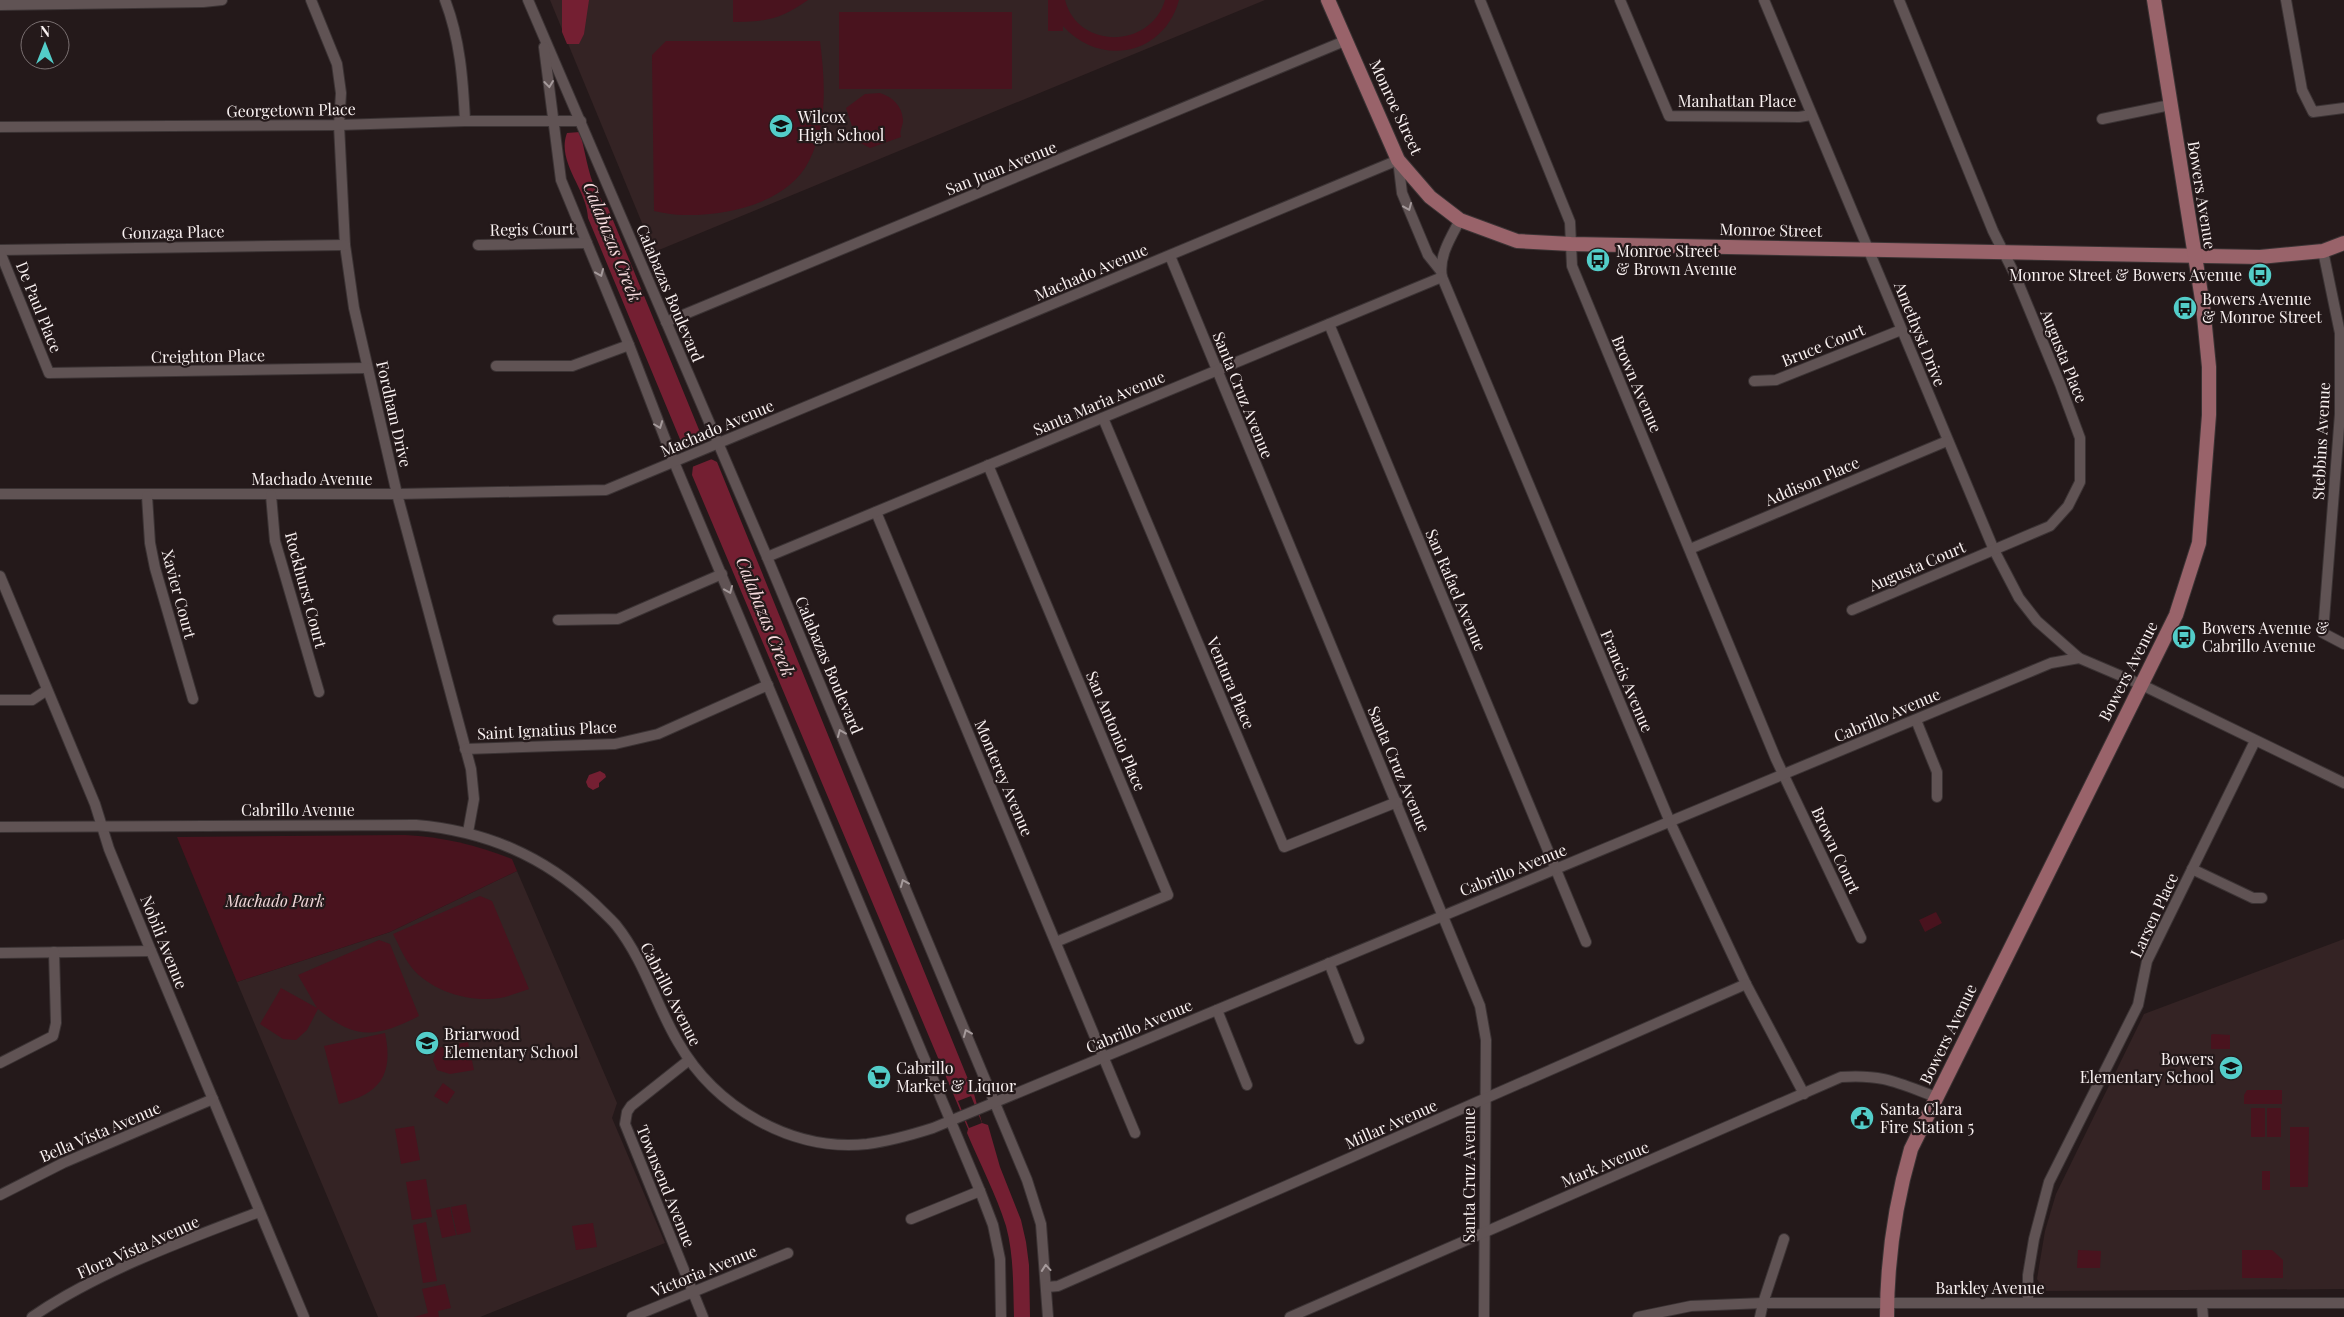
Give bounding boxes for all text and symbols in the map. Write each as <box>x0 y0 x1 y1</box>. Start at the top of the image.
north arrow <box>20 20 70 70</box>
text: N <box>40 22 50 41</box>
street label: Monroe Street <box>1365 56 1428 158</box>
one-way arrow <box>543 81 554 89</box>
street label: Manhattan Place <box>1678 90 1796 111</box>
street label: Georgetown Place <box>226 98 356 121</box>
place label: Wilcox High School <box>797 106 885 145</box>
school or university icon: Wilcox High School <box>768 113 794 139</box>
street label: San Juan Avenue <box>942 136 1060 199</box>
street label: Bowers Avenue <box>2184 139 2221 251</box>
water label: Calabazas Creek <box>578 178 648 305</box>
one-way arrow <box>1402 202 1413 211</box>
street label: Regis Court <box>490 217 575 240</box>
street label: Monroe Street <box>1720 218 1823 241</box>
street label: Gonzaga Place <box>121 220 225 243</box>
street label: Calabazas Boulevard <box>632 221 709 365</box>
street label: Machado Avenue <box>1031 238 1151 305</box>
place label: Monroe Street & Brown Avenue <box>1616 240 1737 279</box>
bus stop icon: Monroe Street & Brown Avenue <box>1585 247 1611 273</box>
street label: De Paul Place <box>12 258 67 355</box>
bus stop icon: Monroe Street & Bowers Avenue <box>2247 262 2273 288</box>
place label: Monroe Street & Bowers Avenue <box>2009 264 2242 285</box>
one-way arrow <box>594 269 604 277</box>
street label: Amethyst Drive <box>1890 278 1951 389</box>
place label: Bowers Avenue & Monroe Street <box>2202 288 2322 327</box>
bus stop icon: Bowers Avenue & Monroe Street <box>2172 295 2198 321</box>
street label: Augusta Place <box>2036 305 2093 406</box>
street label: Bruce Court <box>1778 318 1868 371</box>
street label: Santa Cruz Avenue <box>1208 328 1278 461</box>
street label: Brown Avenue <box>1608 332 1667 436</box>
street label: Creighton Place <box>151 344 265 367</box>
street label: Fordham Drive <box>372 359 417 469</box>
street label: Santa Maria Avenue <box>1030 365 1168 440</box>
street label: Stebbins Avenue <box>2307 381 2334 500</box>
street label: Machado Avenue <box>657 394 777 461</box>
one-way arrow <box>654 420 664 428</box>
street label: Addison Place <box>1761 451 1862 510</box>
street label: Machado Avenue <box>251 468 373 489</box>
street label: San Rafael Avenue <box>1421 526 1492 654</box>
street label: Rockhurst Court <box>281 529 332 651</box>
street label: Augusta Court <box>1864 536 1969 596</box>
street label: Xavier Court <box>158 547 202 641</box>
water label: Calabazas Creek <box>731 553 801 680</box>
one-way arrow <box>723 586 733 594</box>
street label: Calabazas Boulevard <box>791 593 868 737</box>
street label: Bowers Avenue <box>2093 617 2162 724</box>
place label: Bowers Avenue & Cabrillo Avenue <box>2202 617 2329 656</box>
bus stop icon: Bowers Avenue & Cabrillo Avenue <box>2171 624 2197 650</box>
street label: Francis Avenue <box>1596 626 1659 735</box>
street label: Ventura Place <box>1202 633 1260 732</box>
street label: San Antonio Place <box>1082 668 1151 794</box>
street label: Cabrillo Avenue <box>1830 683 1943 746</box>
street label: Santa Cruz Avenue <box>1363 703 1435 835</box>
street label: Saint Ignatius Place <box>477 715 617 744</box>
street label: Monterey Avenue <box>970 716 1038 839</box>
one-way arrow <box>837 729 847 738</box>
street label: Cabrillo Avenue <box>241 799 355 820</box>
street label: Brown Court <box>1807 803 1866 897</box>
street label: Cabrillo Avenue <box>1456 838 1570 901</box>
street label: Larsen Place <box>2125 869 2182 960</box>
one-way arrow <box>900 879 910 888</box>
park label: Machado Park <box>225 890 324 911</box>
street label: Nobili Avenue <box>136 892 193 992</box>
street label: Cabrillo Avenue <box>636 938 707 1049</box>
street label: Bowers Avenue <box>1914 980 1981 1088</box>
street label: Cabrillo Avenue <box>1082 994 1195 1057</box>
place label: Briarwood Elementary School <box>444 1023 579 1062</box>
one-way arrow <box>962 1029 973 1038</box>
school or university icon: Briarwood Elementary School <box>414 1030 440 1056</box>
place label: Bowers Elementary School <box>2080 1048 2214 1087</box>
school or university icon: Bowers Elementary School <box>2218 1055 2244 1081</box>
place label: Cabrillo Market & Liquor <box>896 1057 1016 1096</box>
supermarket icon: Cabrillo Market & Liquor <box>866 1064 892 1090</box>
street label: Millar Avenue <box>1341 1094 1440 1153</box>
street label: Bella Vista Avenue <box>36 1097 164 1167</box>
place label: Santa Clara Fire Station 5 <box>1880 1098 1974 1137</box>
public building icon: Santa Clara Fire Station 5 <box>1849 1105 1875 1131</box>
street label: Santa Cruz Avenue <box>1458 1108 1479 1242</box>
street label: Townsend Avenue <box>632 1122 701 1250</box>
street label: Mark Avenue <box>1558 1136 1652 1191</box>
street label: Flora Vista Avenue <box>73 1210 202 1283</box>
street label: Victoria Avenue <box>647 1240 760 1302</box>
one-way arrow <box>1040 1264 1051 1272</box>
street label: Barkley Avenue <box>1935 1277 2045 1298</box>

